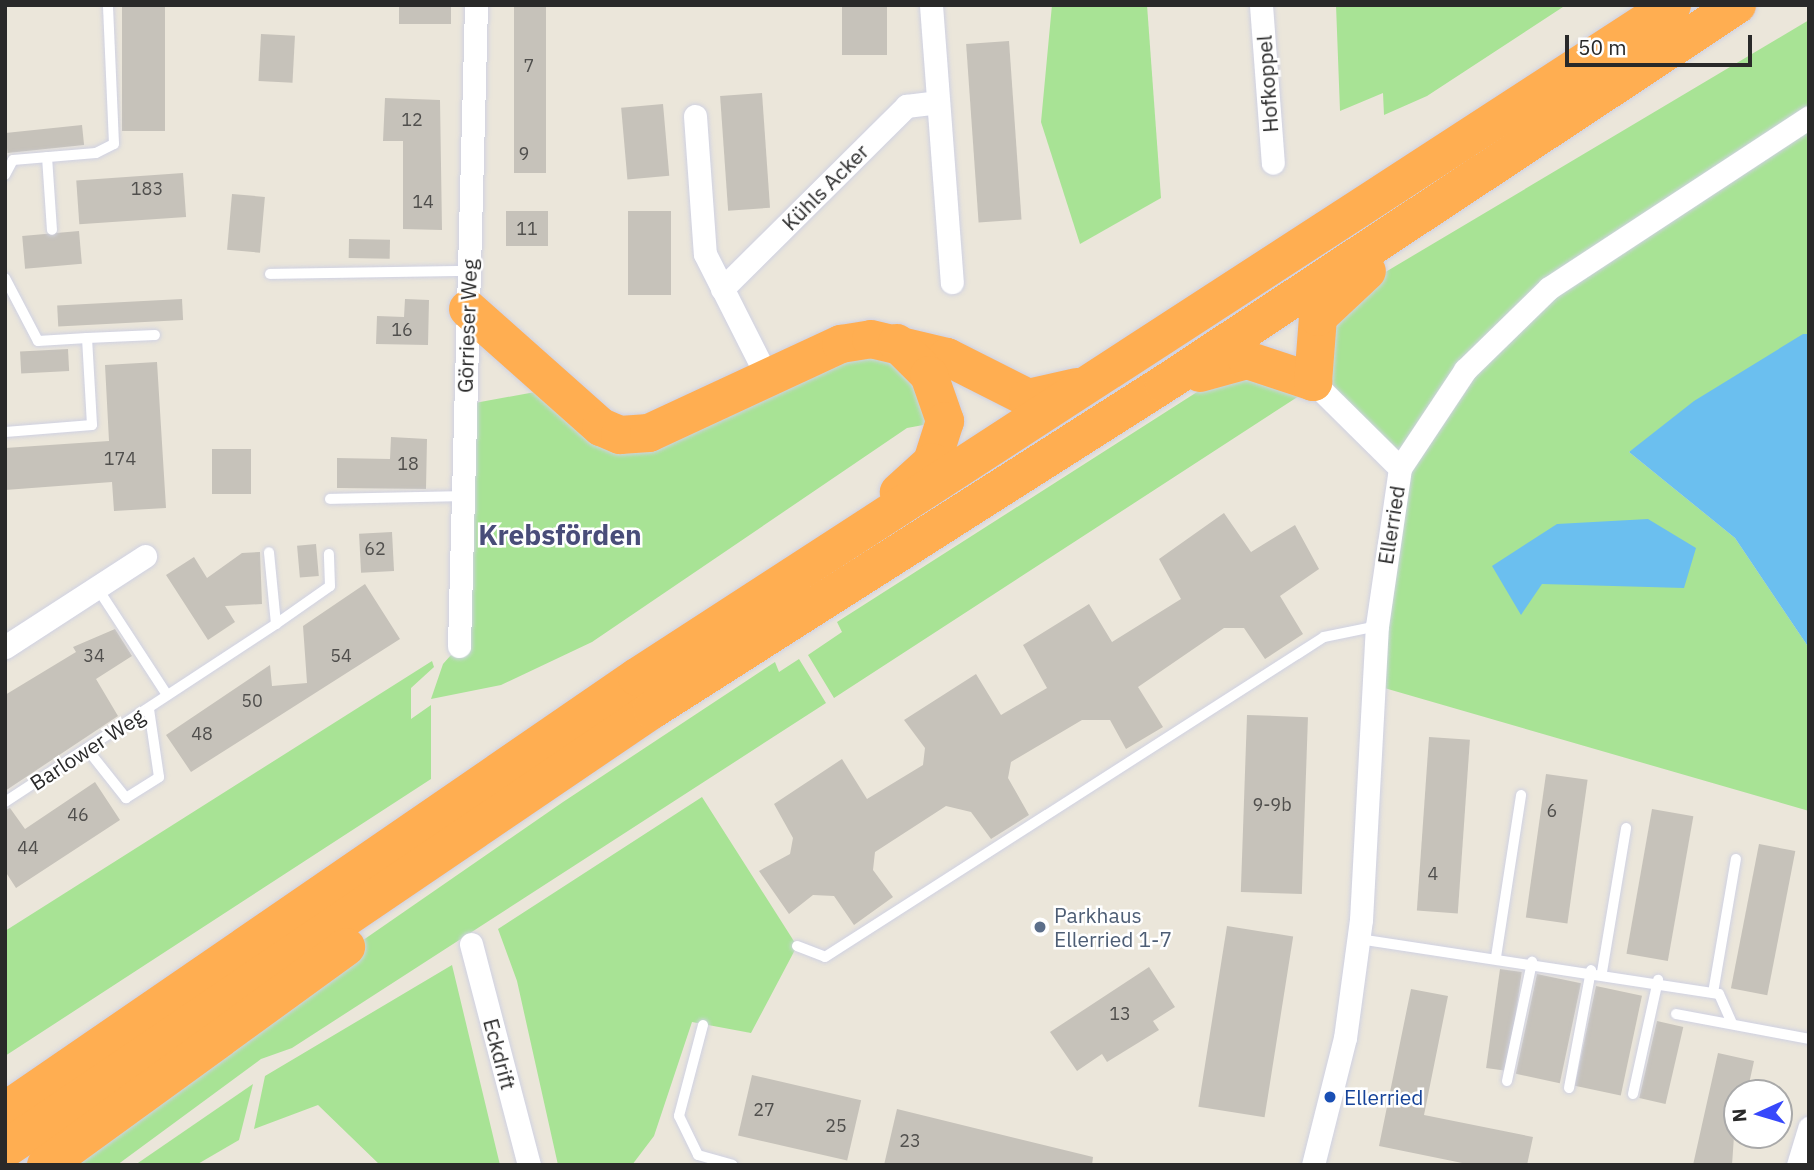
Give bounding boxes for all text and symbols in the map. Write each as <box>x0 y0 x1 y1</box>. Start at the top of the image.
scale bar <box>1569 21 1756 65</box>
text: 50 m <box>1578 33 1627 61</box>
street label: Hofkoppel <box>1251 35 1283 133</box>
house number: 7 <box>524 55 534 77</box>
house number: 12 <box>401 109 423 131</box>
street label: Kühls Acker <box>777 139 873 235</box>
house number: 9 <box>519 143 529 165</box>
house number: 183 <box>131 178 163 200</box>
house number: 14 <box>412 191 434 213</box>
house number: 11 <box>516 218 538 240</box>
street label: Görrieser Weg <box>452 259 482 393</box>
house number: 16 <box>391 319 413 341</box>
house number: 174 <box>104 448 136 470</box>
house number: 18 <box>397 453 419 475</box>
street label: Ellerried <box>1372 484 1410 566</box>
district label: Krebsförden <box>478 518 642 552</box>
house number: 62 <box>364 538 386 560</box>
house number: 34 <box>83 645 105 667</box>
house number: 54 <box>330 645 352 667</box>
house number: 50 <box>241 690 263 712</box>
street label: Barlower Weg <box>25 703 149 795</box>
house number: 48 <box>191 723 213 745</box>
house number: 9-9b <box>1252 794 1292 816</box>
house number: 6 <box>1547 800 1557 822</box>
house number: 46 <box>67 804 89 826</box>
house number: 44 <box>17 837 39 859</box>
house number: 4 <box>1428 863 1438 885</box>
place label: Parkhaus Ellerried 1-7 <box>1054 902 1172 952</box>
marker: Parkhaus Ellerried 1-7 <box>1032 919 1048 935</box>
house number: 13 <box>1109 1003 1131 1025</box>
street label: Eckdrift <box>478 1016 522 1092</box>
north arrow <box>1723 1079 1793 1149</box>
place label: Ellerried <box>1344 1084 1423 1110</box>
marker: Ellerried <box>1322 1089 1338 1105</box>
house number: 27 <box>753 1099 775 1121</box>
text: N <box>1727 1108 1751 1123</box>
house number: 25 <box>825 1115 847 1137</box>
house number: 23 <box>899 1130 921 1152</box>

